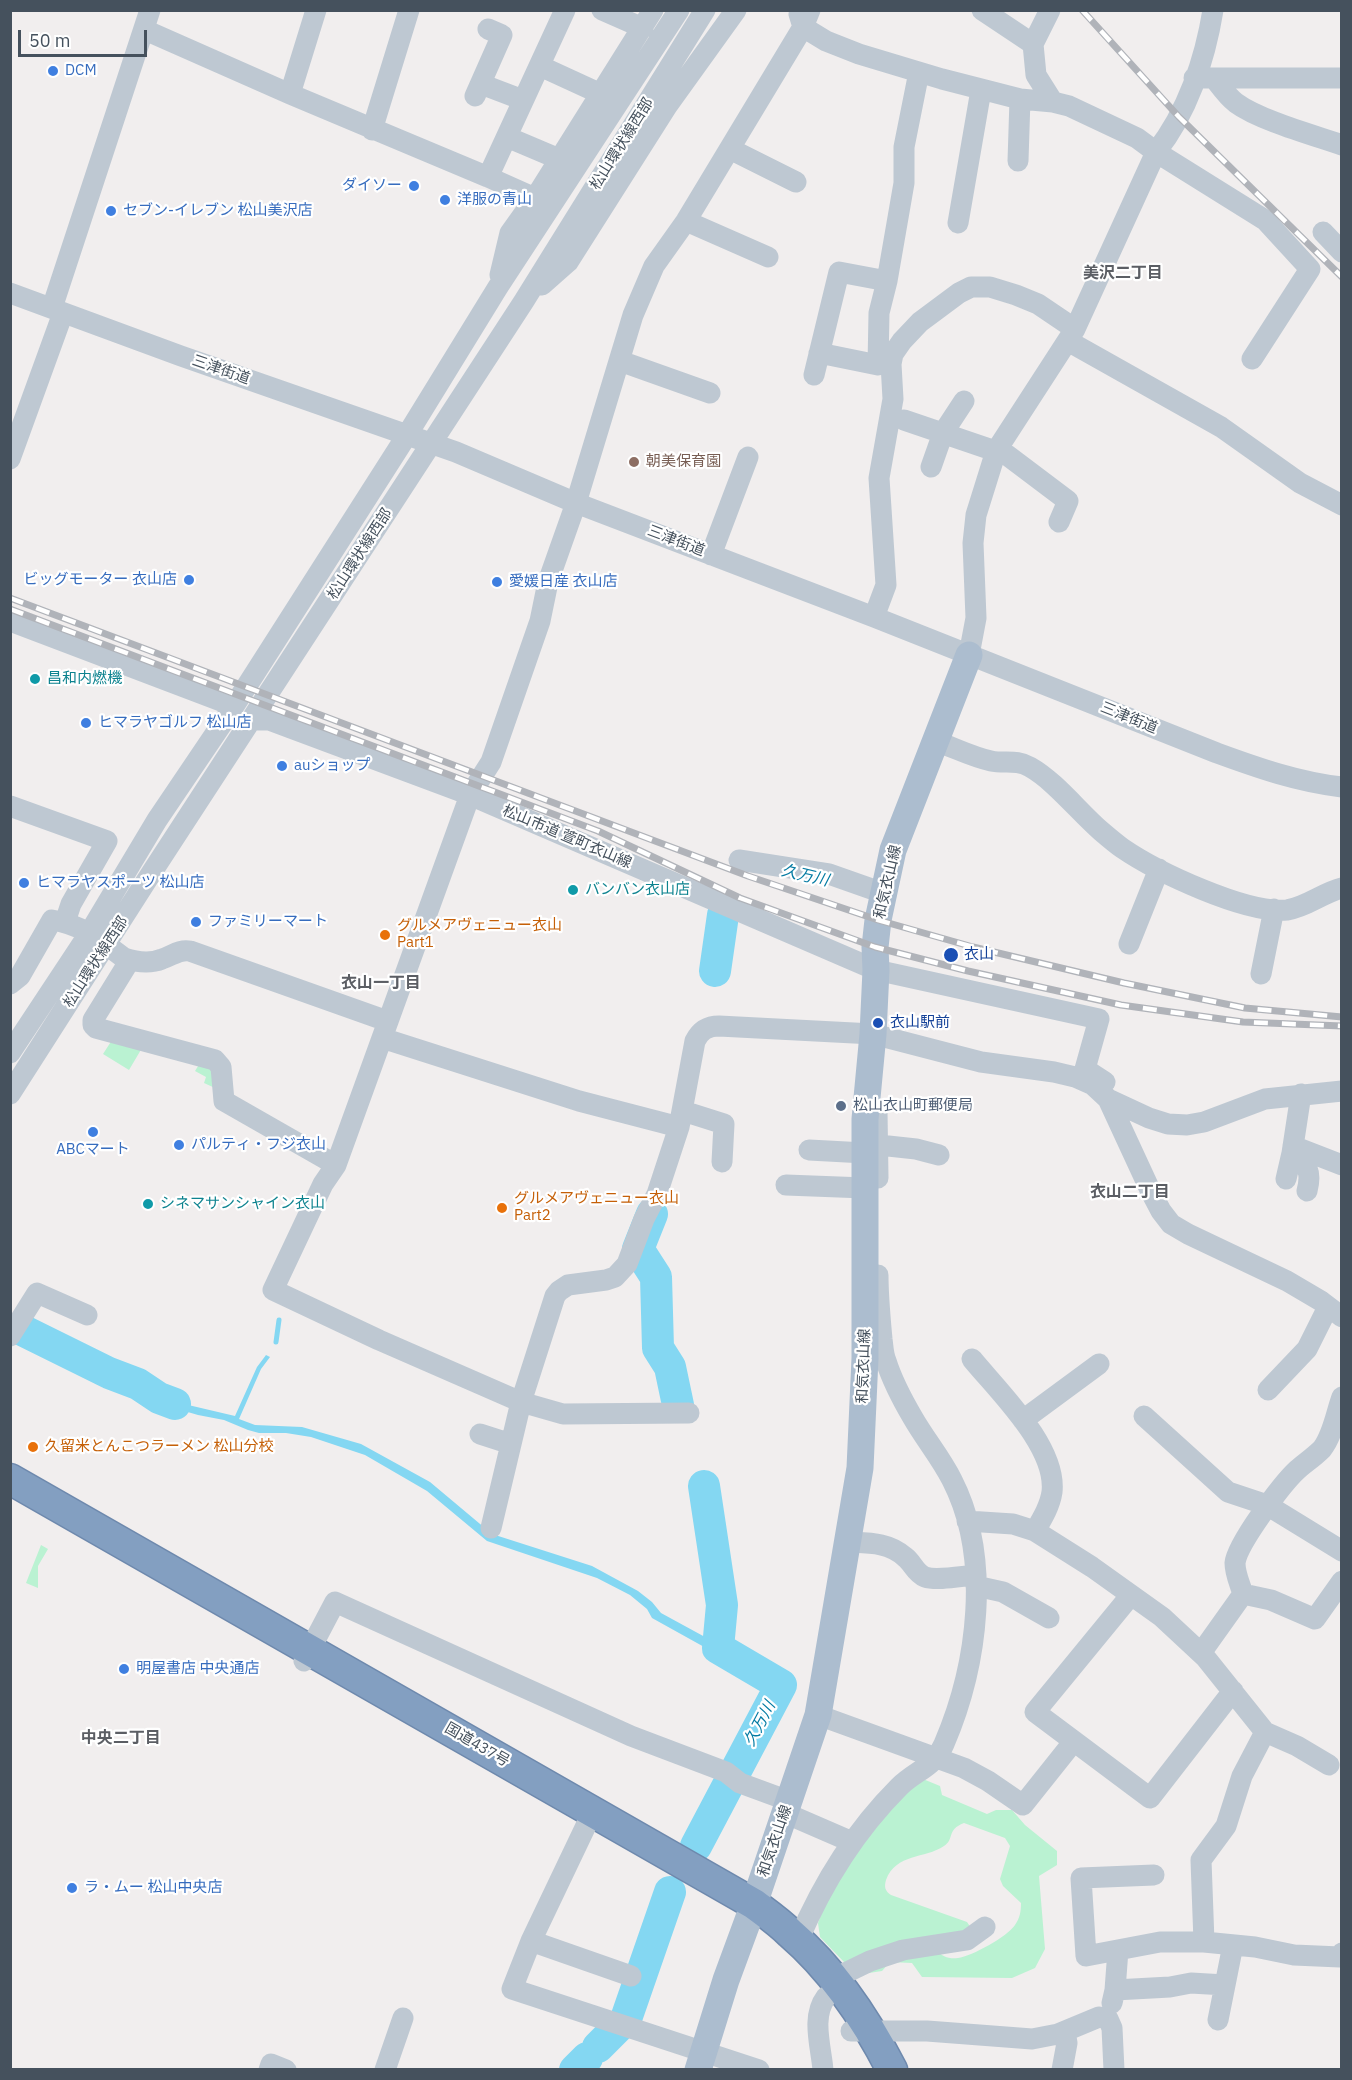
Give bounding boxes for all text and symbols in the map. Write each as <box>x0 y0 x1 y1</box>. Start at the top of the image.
scale bar <box>21 18 150 56</box>
text: 50 m <box>29 29 71 52</box>
place label: DCM <box>65 62 97 80</box>
marker: DCM <box>46 64 60 78</box>
street label: 松山環状線西部 <box>587 95 657 193</box>
place label: ダイソー <box>342 177 402 195</box>
marker: ダイソー <box>407 179 421 193</box>
place label: 洋服の青山 <box>457 191 532 209</box>
marker: 洋服の青山 <box>438 193 452 207</box>
place label: セブン-イレブン 松山美沢店 <box>123 202 313 220</box>
marker: セブン-イレブン 松山美沢店 <box>104 204 118 218</box>
district label: 美沢二丁目 <box>1083 263 1163 283</box>
street label: 三津街道 <box>190 352 252 388</box>
place label: 朝美保育園 <box>646 453 721 471</box>
marker: 朝美保育園 <box>627 455 641 469</box>
street label: 松山環状線西部 <box>324 505 396 603</box>
street label: 三津街道 <box>645 522 707 560</box>
place label: ビッグモーター 衣山店 <box>23 571 177 589</box>
marker: ビッグモーター 衣山店 <box>182 573 196 587</box>
place label: 愛媛日産 衣山店 <box>509 573 618 591</box>
marker: 愛媛日産 衣山店 <box>490 575 504 589</box>
place label: 昌和内燃機 <box>47 670 122 688</box>
marker: 昌和内燃機 <box>28 672 42 686</box>
street label: 三津街道 <box>1098 698 1160 738</box>
place label: ヒマラヤゴルフ 松山店 <box>98 714 252 732</box>
marker: ヒマラヤゴルフ 松山店 <box>79 716 93 730</box>
place label: auショップ <box>294 757 371 775</box>
marker: auショップ <box>275 759 289 773</box>
street label: 松山市道 萱町衣山線 <box>500 802 634 872</box>
street label: 和気衣山線 <box>871 843 905 921</box>
water label: 久万川 <box>779 861 831 891</box>
place label: ヒマラヤスポーツ 松山店 <box>36 874 205 892</box>
marker: ヒマラヤスポーツ 松山店 <box>17 876 31 890</box>
place label: バンバン衣山店 <box>585 881 690 899</box>
marker: バンバン衣山店 <box>566 883 580 897</box>
street label: 松山環状線西部 <box>60 913 132 1011</box>
place label: ファミリーマート <box>208 913 328 931</box>
marker: ファミリーマート <box>189 915 203 929</box>
place label: グルメアヴェニュー衣山 Part1 <box>397 917 562 952</box>
marker: グルメアヴェニュー衣山 Part1 <box>378 928 392 942</box>
marker: 衣山 <box>942 946 960 964</box>
place label: 衣山 <box>964 946 994 964</box>
district label: 衣山一丁目 <box>341 973 421 993</box>
place label: 衣山駅前 <box>890 1014 950 1032</box>
marker: 衣山駅前 <box>871 1016 885 1030</box>
place label: 松山衣山町郵便局 <box>853 1097 973 1115</box>
marker: 松山衣山町郵便局 <box>834 1099 848 1113</box>
marker: ABCマート <box>86 1125 100 1139</box>
place label: パルティ・フジ衣山 <box>191 1136 326 1154</box>
marker: パルティ・フジ衣山 <box>172 1138 186 1152</box>
place label: ABCマート <box>56 1141 130 1159</box>
district label: 衣山二丁目 <box>1090 1182 1170 1202</box>
place label: グルメアヴェニュー衣山 Part2 <box>514 1190 679 1225</box>
place label: シネマサンシャイン衣山 <box>160 1195 325 1213</box>
marker: シネマサンシャイン衣山 <box>141 1197 155 1211</box>
marker: グルメアヴェニュー衣山 Part2 <box>495 1201 509 1215</box>
street label: 和気衣山線 <box>854 1328 874 1404</box>
place label: 久留米とんこつラーメン 松山分校 <box>45 1438 274 1456</box>
marker: 久留米とんこつラーメン 松山分校 <box>26 1440 40 1454</box>
place label: 明屋書店 中央通店 <box>136 1660 260 1678</box>
marker: 明屋書店 中央通店 <box>117 1662 131 1676</box>
water label: 久万川 <box>740 1698 780 1750</box>
street label: 国道437号 <box>441 1719 513 1771</box>
district label: 中央二丁目 <box>81 1728 161 1748</box>
street label: 和気衣山線 <box>754 1803 796 1879</box>
place label: ラ・ムー 松山中央店 <box>84 1879 223 1897</box>
marker: ラ・ムー 松山中央店 <box>65 1881 79 1895</box>

